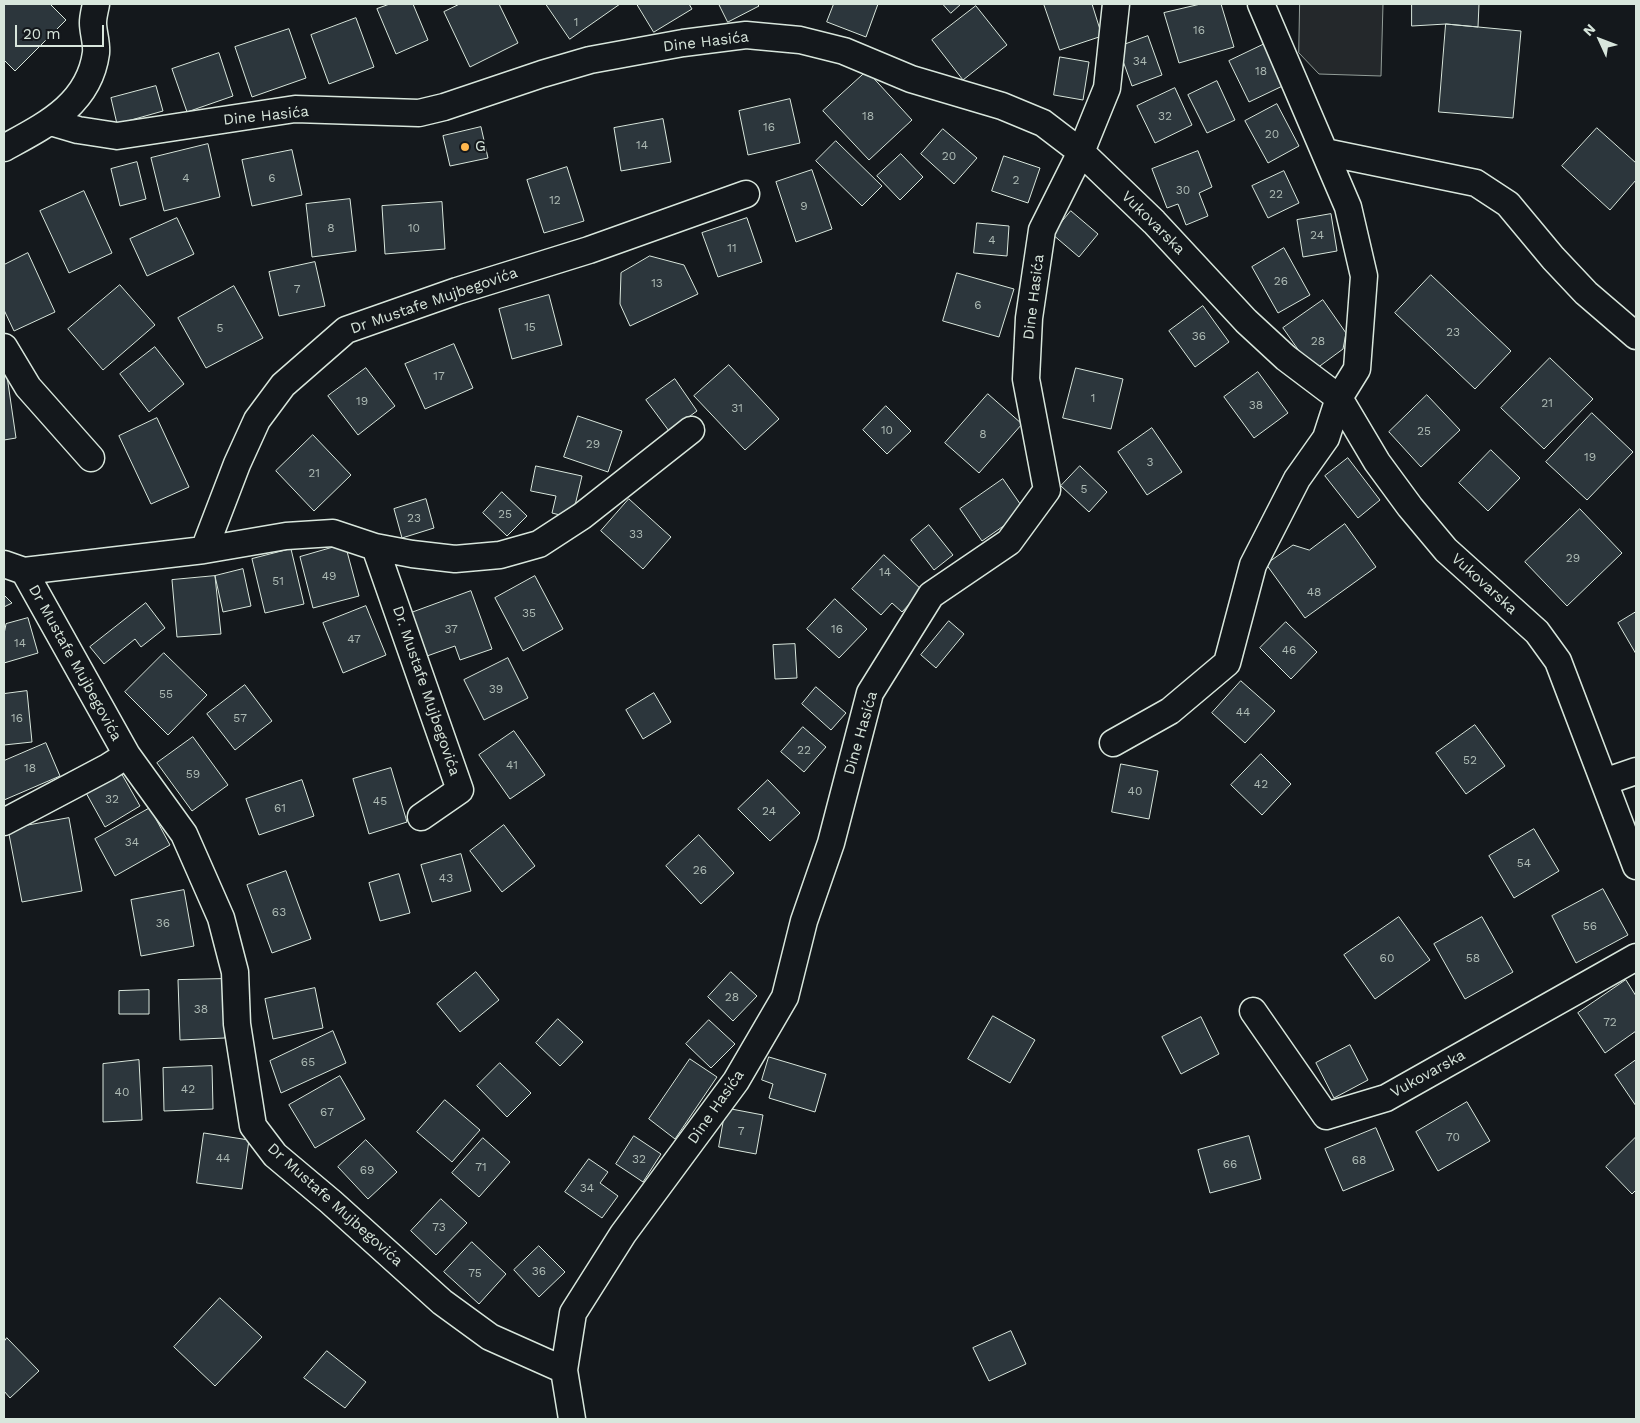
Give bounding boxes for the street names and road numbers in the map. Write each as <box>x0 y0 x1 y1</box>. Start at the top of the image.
street label: Dine Hasića <box>662 28 750 56</box>
street label: Dine Hasića <box>222 103 310 129</box>
street label: Vukovarska <box>1118 188 1188 258</box>
street label: Dine Hasića <box>1020 253 1048 341</box>
street label: Dr Mustafe Mujbegovića <box>348 264 520 338</box>
street label: Vukovarska <box>1447 550 1521 618</box>
street label: Dr Mustafe Mujbegovića <box>25 582 125 744</box>
street label: Dr. Mustafe Mujbegovića <box>388 604 464 778</box>
street label: Dine Hasića <box>840 689 882 777</box>
street label: Vukovarska <box>1388 1046 1468 1102</box>
street label: Dine Hasića <box>684 1067 748 1147</box>
street label: Dr Mustafe Mujbegovića <box>264 1140 406 1270</box>

